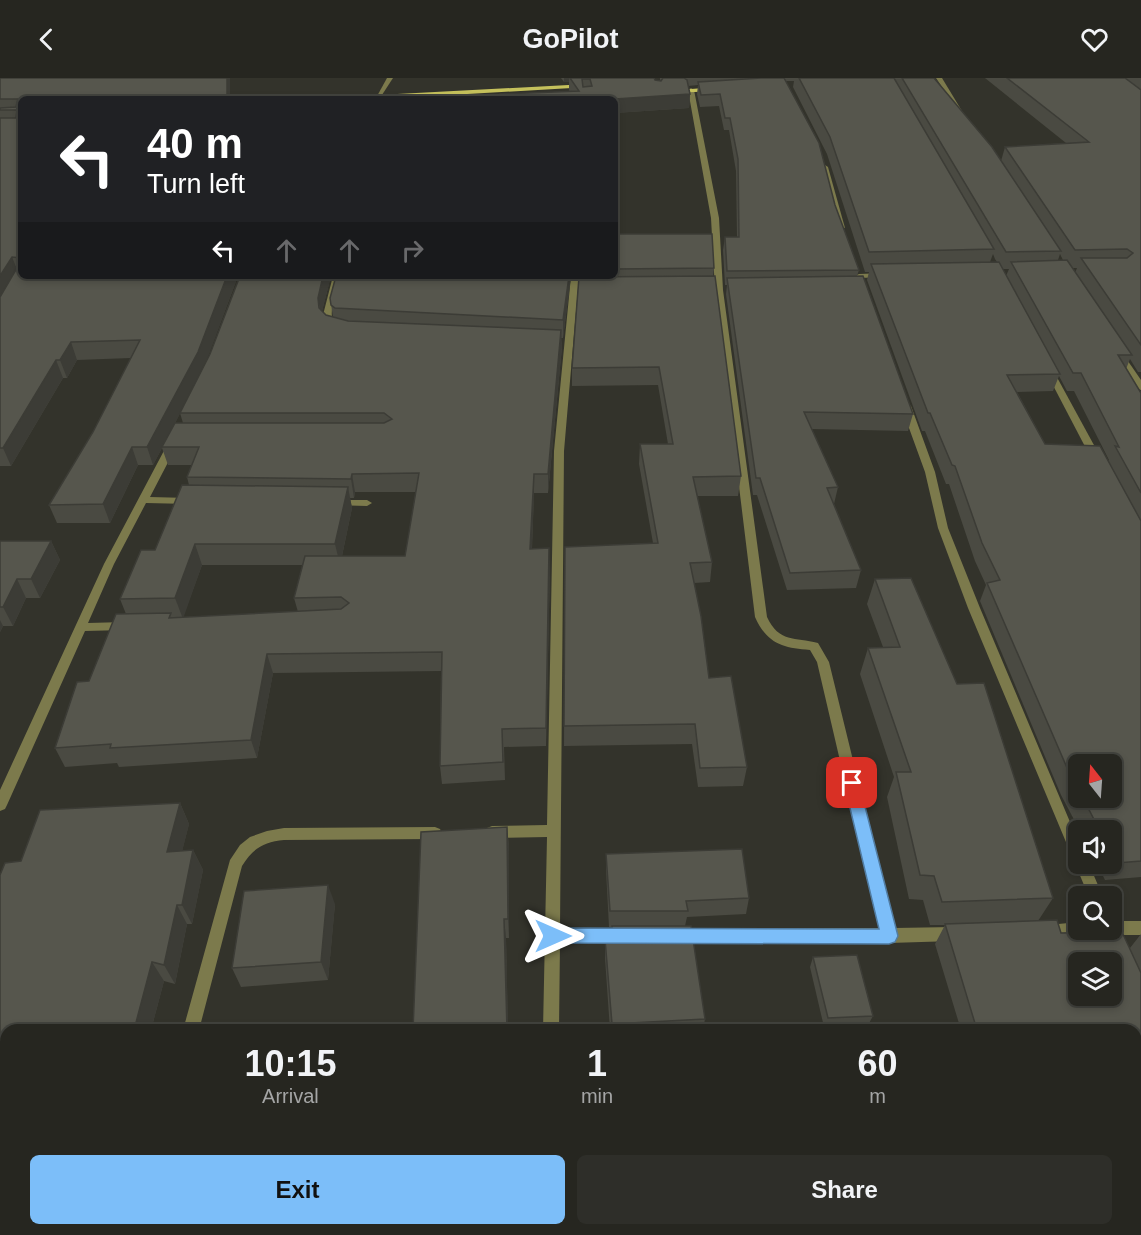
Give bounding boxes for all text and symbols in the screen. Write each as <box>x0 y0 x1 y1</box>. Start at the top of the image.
icon: back <box>30 23 63 56</box>
icon: heart <box>1078 23 1111 56</box>
text: GoPilot <box>523 24 619 54</box>
icon: left <box>48 120 126 198</box>
text: 40 m <box>147 120 243 167</box>
text: Turn left <box>147 169 245 199</box>
icon: left <box>207 234 240 267</box>
icon: ahead <box>270 234 303 267</box>
icon: ahead <box>333 234 366 267</box>
icon: right <box>396 234 429 267</box>
north arrow <box>1068 754 1122 808</box>
map controls <box>1068 754 1122 1006</box>
pin <box>826 757 877 808</box>
icon: arrive <box>835 766 868 799</box>
button: sound <box>1068 820 1122 874</box>
button: search <box>1068 886 1122 940</box>
position arrow <box>521 904 585 968</box>
button: layers <box>1068 952 1122 1006</box>
text: 10:15 <box>244 1043 336 1084</box>
text: 1 <box>587 1043 607 1084</box>
text: 60 <box>858 1043 898 1084</box>
text: Arrival <box>262 1085 319 1107</box>
text: min <box>581 1085 613 1107</box>
text: m <box>869 1085 886 1107</box>
button: Exit <box>30 1155 565 1224</box>
button: Share <box>577 1155 1112 1224</box>

